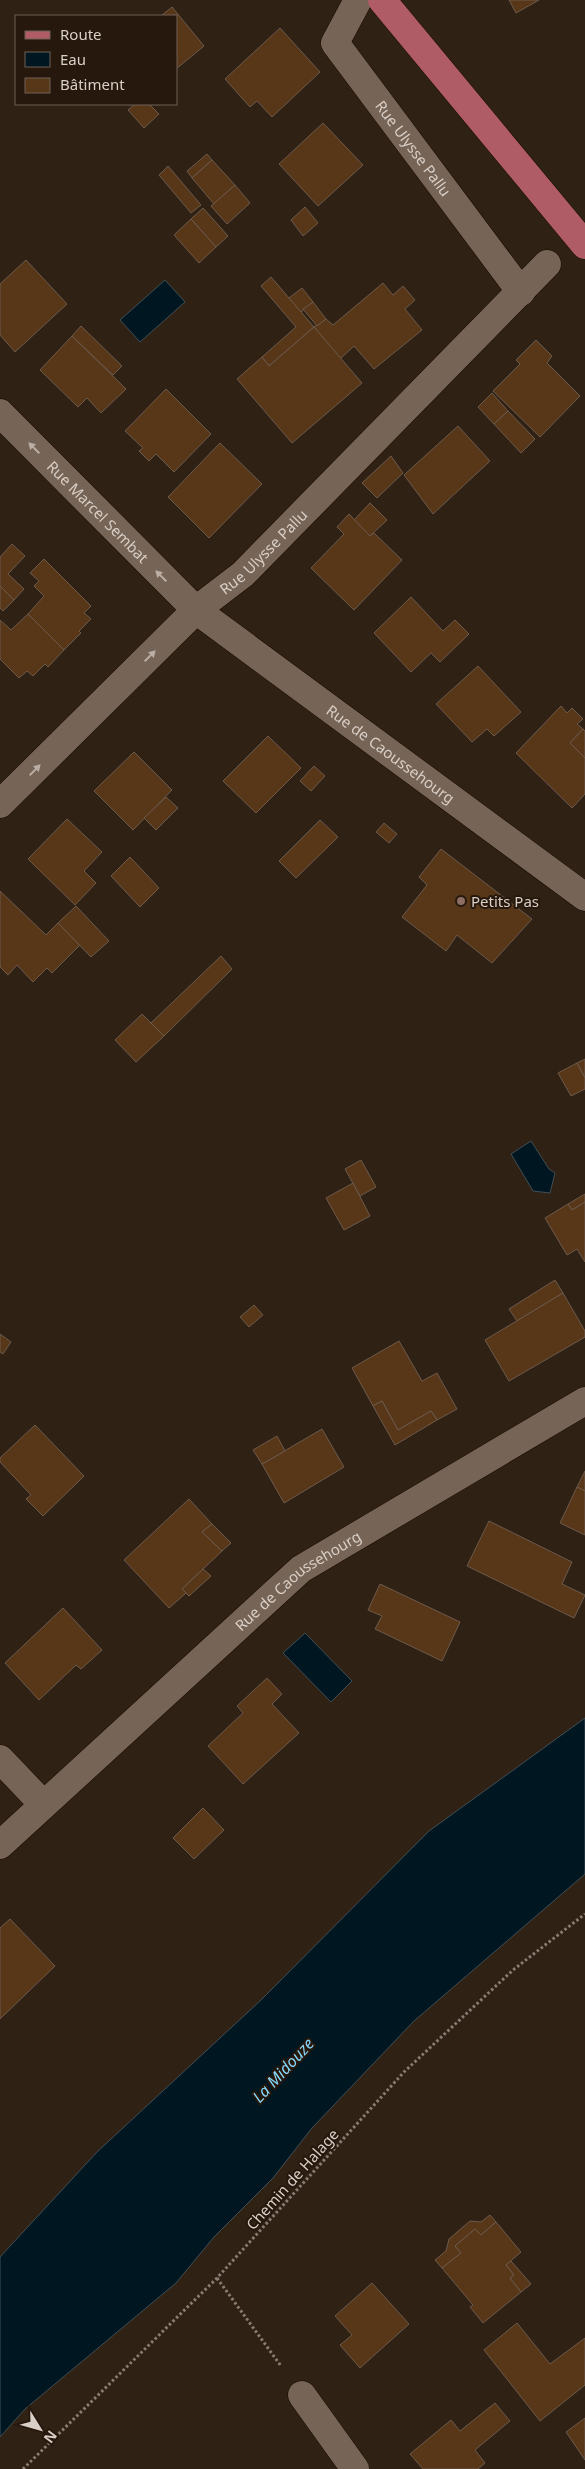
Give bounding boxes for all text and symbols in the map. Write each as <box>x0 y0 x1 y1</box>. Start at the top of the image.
legend <box>15 15 178 105</box>
text: Route <box>60 24 102 44</box>
text: Eau <box>60 49 86 69</box>
text: Bâtiment <box>60 74 125 94</box>
street label: Rue Ulysse Pallu <box>371 96 456 200</box>
one-way arrow <box>29 442 41 454</box>
street label: Rue Marcel Sembat <box>43 456 154 567</box>
street label: Rue Ulysse Pallu <box>215 505 311 599</box>
one-way arrow <box>155 570 167 582</box>
one-way arrow <box>144 650 156 662</box>
street label: Rue de Caoussehourg <box>323 700 459 808</box>
one-way arrow <box>28 764 40 776</box>
place label: Petits Pas <box>471 891 539 911</box>
marker: Petits Pas <box>455 895 467 907</box>
street label: Rue de Caoussehourg <box>230 1526 365 1635</box>
water label: La Midouze <box>247 2033 319 2107</box>
street label: Chemin de Halage <box>241 2124 343 2234</box>
north arrow <box>15 2404 65 2454</box>
text: N <box>40 2427 62 2447</box>

